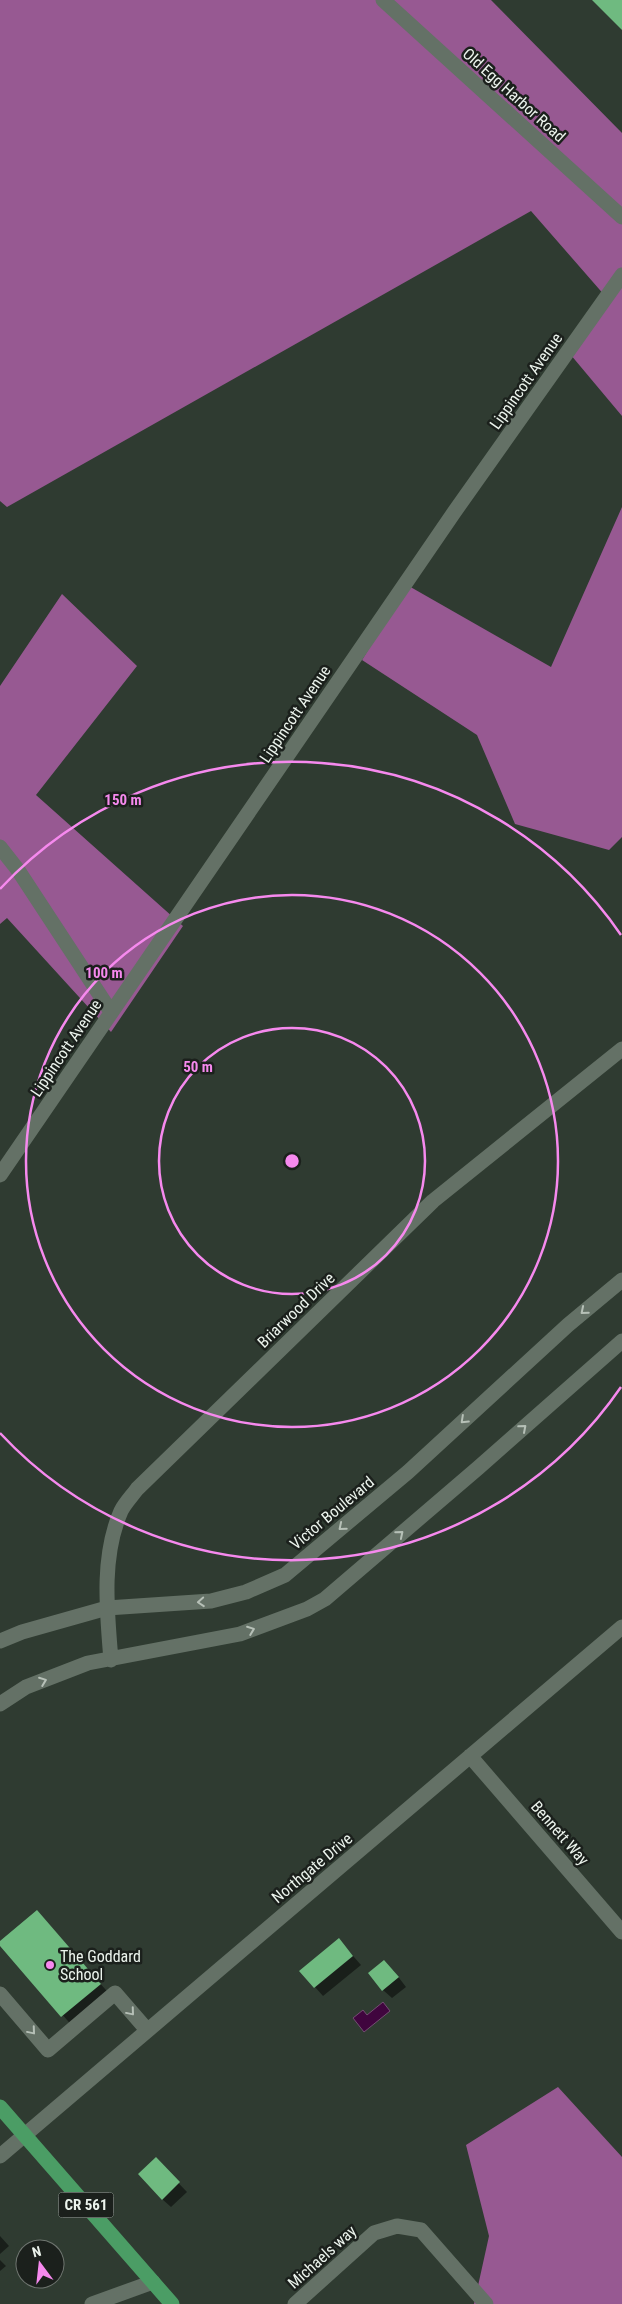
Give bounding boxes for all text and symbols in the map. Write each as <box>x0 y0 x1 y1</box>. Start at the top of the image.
street label: Old Egg Harbor Road <box>459 44 569 146</box>
street label: Lippincott Avenue <box>486 329 566 433</box>
street label: Lippincott Avenue <box>255 662 335 766</box>
text: 150 m <box>104 791 142 809</box>
text: 100 m <box>85 964 123 982</box>
street label: Lippincott Avenue <box>26 996 106 1100</box>
text: 50 m <box>183 1058 213 1076</box>
centre of rings <box>283 1152 301 1170</box>
street label: Briarwood Drive <box>253 1268 339 1352</box>
one-way arrow <box>581 1306 590 1315</box>
one-way arrow <box>461 1415 470 1424</box>
one-way arrow <box>518 1425 527 1434</box>
street label: Victor Boulevard <box>286 1472 378 1554</box>
one-way arrow <box>339 1522 348 1530</box>
one-way arrow <box>395 1531 404 1540</box>
one-way arrow <box>197 1596 205 1607</box>
one-way arrow <box>246 1626 255 1636</box>
one-way arrow <box>38 1677 46 1687</box>
street label: Bennett Way <box>527 1797 593 1869</box>
street label: Northgate Drive <box>268 1829 356 1907</box>
place label: The Goddard School <box>60 1947 141 1984</box>
marker: The Goddard School <box>44 1959 56 1971</box>
one-way arrow <box>125 2006 134 2015</box>
one-way arrow <box>26 2025 34 2034</box>
road number: CR 561 <box>58 2192 114 2218</box>
street label: Michaels way <box>284 2221 360 2293</box>
north arrow <box>15 2239 65 2289</box>
text: N <box>30 2243 43 2260</box>

